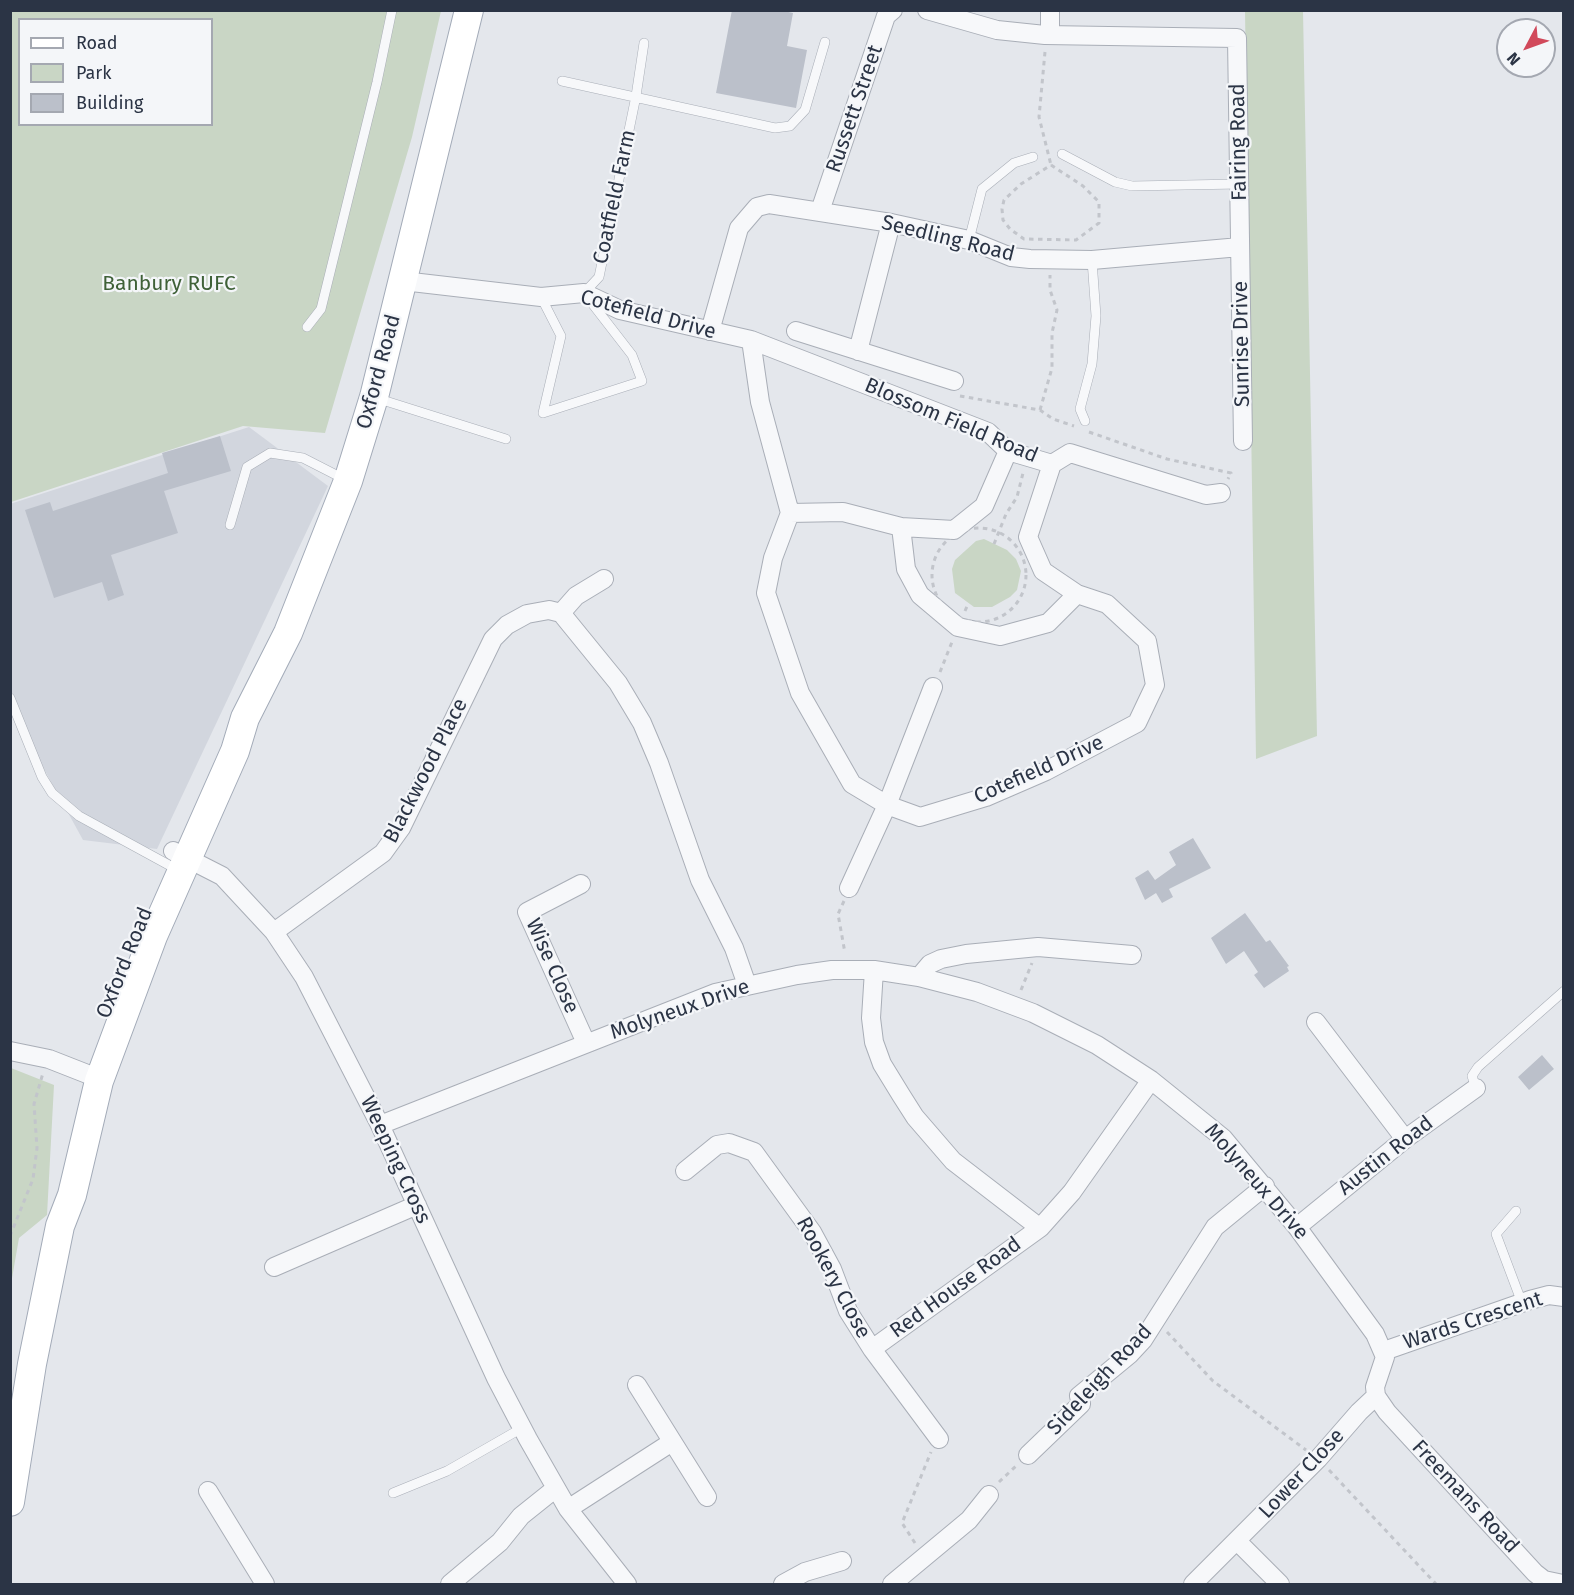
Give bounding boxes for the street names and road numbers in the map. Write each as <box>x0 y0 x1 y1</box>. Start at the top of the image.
street label: Russett Street <box>821 42 889 176</box>
street label: Fairing Road <box>1225 83 1253 201</box>
street label: Coatfield Farm <box>588 128 642 266</box>
street label: Seedling Road <box>879 210 1017 268</box>
street label: Sunrise Drive <box>1228 281 1256 407</box>
street label: Cotefield Drive <box>577 285 719 345</box>
street label: Oxford Road <box>352 312 406 432</box>
street label: Blossom Field Road <box>861 373 1041 469</box>
street label: Blackwood Place <box>379 694 473 848</box>
street label: Cotefield Drive <box>970 730 1108 810</box>
street label: Oxford Road <box>91 904 159 1022</box>
street label: Wise Close <box>520 915 584 1017</box>
street label: Molyneux Drive <box>607 974 753 1046</box>
street label: Weeping Cross <box>354 1092 436 1228</box>
street label: Austin Road <box>1333 1111 1439 1201</box>
street label: Molyneux Drive <box>1199 1119 1313 1245</box>
street label: Rookery Close <box>790 1213 876 1343</box>
street label: Red House Road <box>886 1232 1026 1344</box>
street label: Wards Crescent <box>1400 1287 1546 1355</box>
street label: Sideleigh Road <box>1042 1319 1158 1441</box>
street label: Lower Close <box>1254 1424 1350 1524</box>
street label: Freemans Road <box>1406 1435 1524 1559</box>

